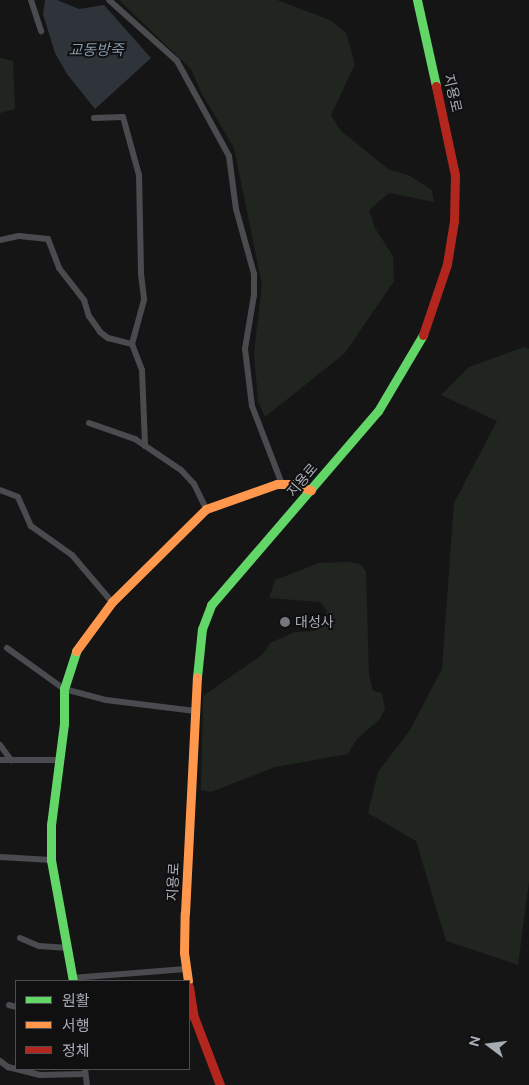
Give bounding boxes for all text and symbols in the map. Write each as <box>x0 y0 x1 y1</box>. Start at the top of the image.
water label: 교동방죽 <box>68 41 124 59</box>
street label: 지용로 <box>440 72 466 114</box>
street label: 지용로 <box>283 460 321 500</box>
place label: 대성사 <box>295 614 334 630</box>
marker: 대성사 <box>279 616 291 628</box>
street label: 지용로 <box>164 862 182 902</box>
legend <box>15 980 190 1070</box>
text: 원활 <box>62 992 90 1009</box>
text: 서행 <box>62 1017 90 1034</box>
north arrow <box>464 1020 514 1070</box>
text: N <box>465 1034 484 1048</box>
text: 정체 <box>62 1042 90 1059</box>

